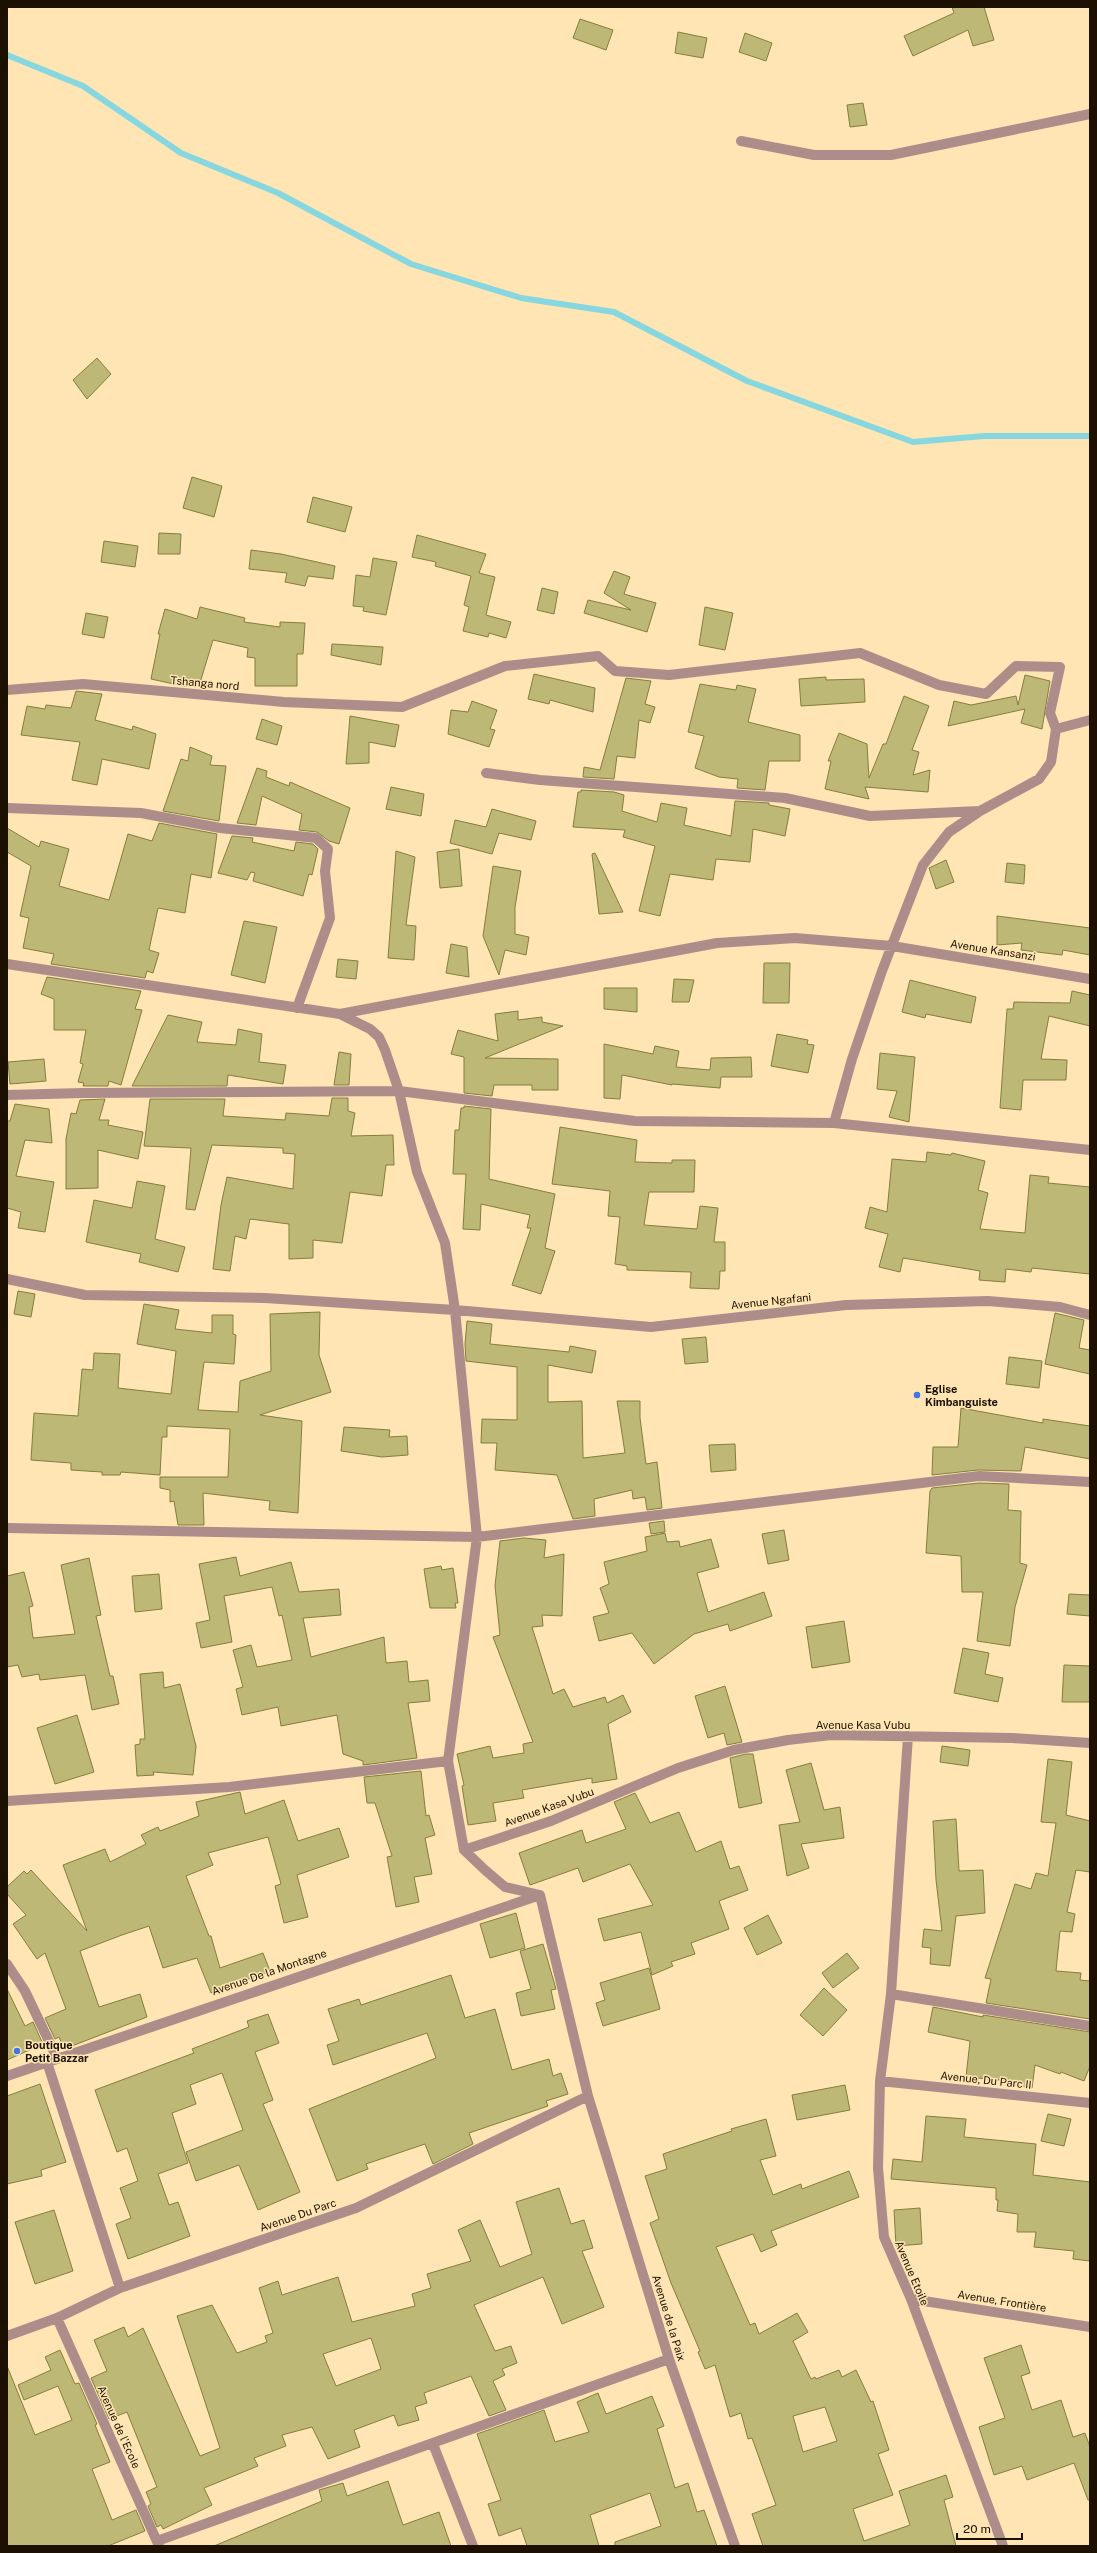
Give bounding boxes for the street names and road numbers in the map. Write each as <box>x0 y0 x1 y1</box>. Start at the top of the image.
street label: Tshanga nord <box>170 674 240 692</box>
street label: Avenue Kansanzi <box>950 937 1036 963</box>
street label: Avenue Ngafani <box>730 1291 812 1311</box>
street label: Avenue Kasa Vubu <box>816 1719 910 1731</box>
street label: Avenue Kasa Vubu <box>502 1785 596 1829</box>
street label: Avenue De la Montagne <box>210 1947 328 1997</box>
street label: Avenue, Du Parc II <box>940 2069 1032 2091</box>
street label: Avenue Du Parc <box>258 2196 338 2234</box>
street label: Avenue Etoile <box>893 2239 931 2307</box>
street label: Avenue de la Paix <box>650 2273 688 2363</box>
street label: Avenue, Frontière <box>957 2288 1047 2314</box>
street label: Avenue de l'Ecole <box>95 2384 143 2470</box>

